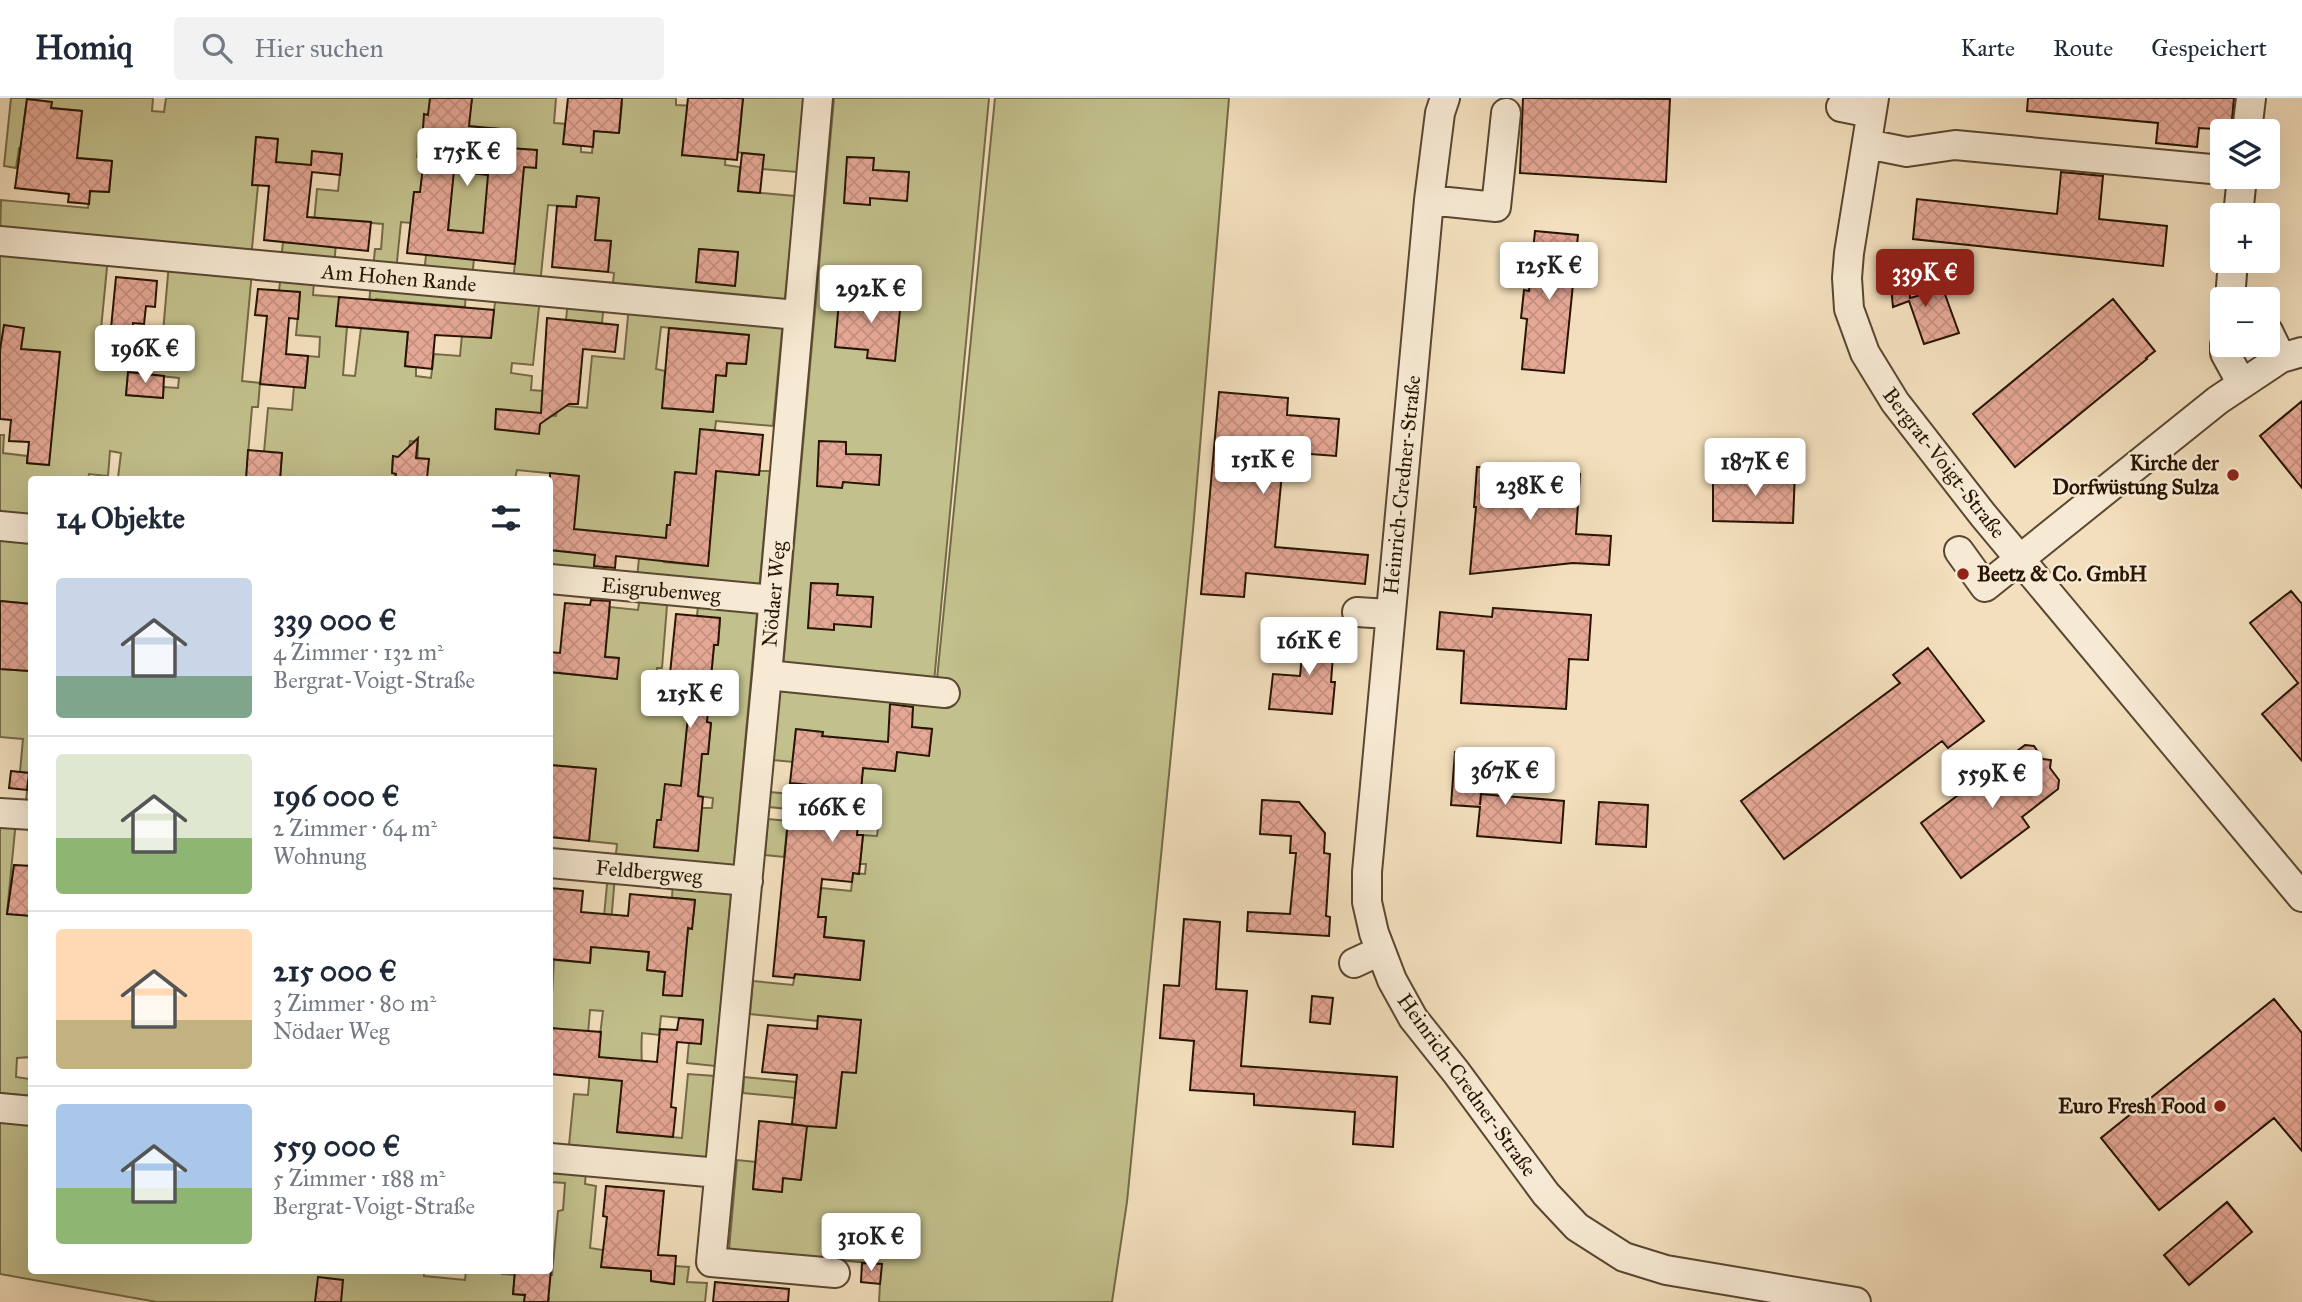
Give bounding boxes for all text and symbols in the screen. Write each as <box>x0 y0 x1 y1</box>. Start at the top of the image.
search box <box>174 17 664 80</box>
text: Homiq <box>35 28 132 68</box>
icon: search <box>198 29 236 67</box>
text: Hier suchen <box>254 32 384 64</box>
text: Karte <box>1960 33 2015 63</box>
text: Route <box>2053 33 2113 63</box>
text: Gespeichert <box>2151 33 2267 63</box>
map controls <box>2210 119 2280 357</box>
button: layers <box>2210 119 2280 189</box>
pin: 175K € <box>410 129 524 188</box>
text: 175K € <box>433 137 501 165</box>
button: + <box>2210 203 2280 273</box>
pin: 125K € <box>1492 242 1606 302</box>
pin: 339K € <box>1868 250 1982 309</box>
text: 125K € <box>1516 251 1582 279</box>
street label: Am Hohen Rande <box>319 258 478 298</box>
text: 339K € <box>1892 258 1958 286</box>
pin: 292K € <box>814 266 928 325</box>
text: 292K € <box>836 274 906 302</box>
button: − <box>2210 287 2280 357</box>
pin: 196K € <box>88 326 202 385</box>
text: 196K € <box>111 334 179 362</box>
street label: Heinrich-Credner-Straße <box>1378 374 1426 596</box>
street label: Bergrat-Voigt-Straße <box>1877 382 2011 544</box>
pin: 151K € <box>1206 436 1320 496</box>
pin: 187K € <box>1698 438 1812 498</box>
text: 151K € <box>1231 445 1295 473</box>
text: 187K € <box>1721 447 1789 475</box>
place label: Kirche der Dorfwüstung Sulza <box>2052 450 2220 500</box>
pin: 238K € <box>1473 462 1587 522</box>
marker: Kirche der Dorfwüstung Sulza <box>2225 467 2241 483</box>
text: 238K € <box>1496 471 1564 499</box>
icon: filters <box>487 499 525 537</box>
text: 14 Objekte <box>56 500 185 536</box>
street label: Nödaer Weg <box>756 540 792 648</box>
place label: Beetz & Co. GmbH <box>1977 561 2147 587</box>
marker: Beetz & Co. GmbH <box>1955 566 1971 582</box>
street label: Eisgrubenweg <box>600 572 722 608</box>
text: 339 000 € <box>273 602 397 638</box>
icon: home <box>112 606 196 690</box>
pin: 161K € <box>1252 618 1366 677</box>
text: 161K € <box>1277 626 1341 654</box>
text: 4 Zimmer · 132 m² <box>273 638 444 666</box>
text: Bergrat-Voigt-Straße <box>273 666 475 694</box>
pin: 215K € <box>633 670 747 730</box>
text: 215K € <box>657 679 723 707</box>
pin: 367K € <box>1448 748 1562 807</box>
pin: 559K € <box>1935 750 2049 810</box>
text: 367K € <box>1471 756 1539 784</box>
text: 559K € <box>1958 759 2026 787</box>
text: 196 000 € <box>273 778 400 814</box>
icon: home <box>112 782 196 866</box>
pin: 166K € <box>775 784 889 844</box>
text: 166K € <box>798 793 866 821</box>
text: 2 Zimmer · 64 m² <box>273 814 437 842</box>
text: Wohnung <box>273 842 366 870</box>
street label: Feldbergweg <box>594 854 704 890</box>
text: 215 000 € <box>273 953 397 989</box>
icon: home <box>112 957 196 1041</box>
street label: Heinrich-Credner-Straße <box>1392 988 1542 1182</box>
text: 3 Zimmer · 80 m² <box>273 989 436 1017</box>
text: Nödaer Weg <box>273 1017 390 1045</box>
place label: Euro Fresh Food <box>2058 1093 2206 1119</box>
marker: Euro Fresh Food <box>2212 1098 2228 1114</box>
text: 559 000 € <box>273 1128 401 1164</box>
icon: home <box>112 1132 196 1216</box>
text: 5 Zimmer · 188 m² <box>273 1164 446 1192</box>
text: Bergrat-Voigt-Straße <box>273 1192 475 1220</box>
pin: 310K € <box>814 1214 928 1273</box>
text: 310K € <box>838 1222 904 1250</box>

